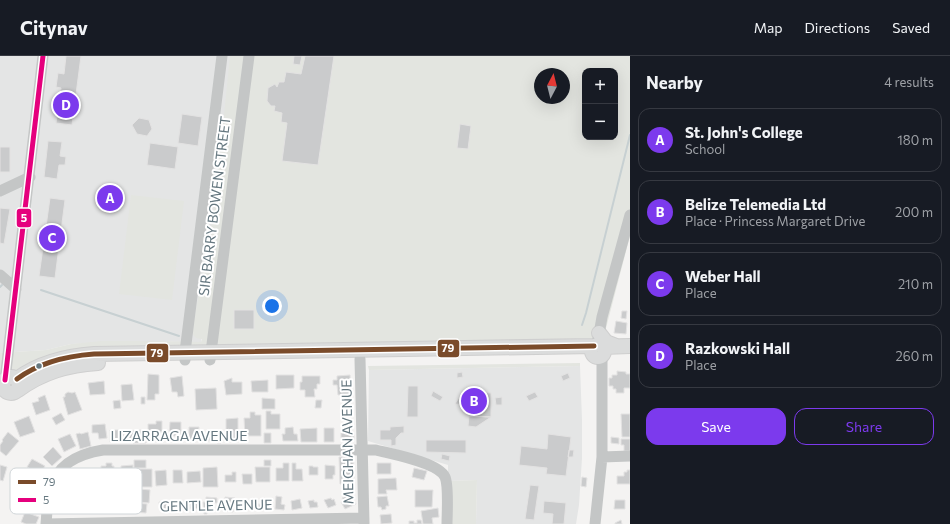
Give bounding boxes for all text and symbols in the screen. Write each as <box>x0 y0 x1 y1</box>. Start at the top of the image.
text: Citynav <box>20 16 88 39</box>
text: Map <box>754 19 783 36</box>
text: Directions <box>805 19 870 36</box>
text: Saved <box>892 19 930 36</box>
north arrow <box>534 68 570 104</box>
map controls <box>582 68 618 140</box>
button: + <box>582 68 618 104</box>
text: Nearby <box>646 72 703 93</box>
text: 4 results <box>884 74 934 90</box>
pin: D <box>53 90 79 120</box>
button: − <box>582 104 618 140</box>
street label: SIR BARRY BOWEN STREET <box>195 115 233 297</box>
text: St. John's College <box>685 123 803 141</box>
text: A <box>655 132 665 148</box>
text: 180 m <box>897 132 933 148</box>
text: School <box>685 141 725 157</box>
pin: A <box>97 183 123 213</box>
text: Belize Telemedia Ltd <box>685 195 826 213</box>
text: B <box>656 204 664 220</box>
text: 200 m <box>895 204 933 220</box>
line badge: 5 <box>16 208 32 228</box>
text: 5 <box>21 211 27 224</box>
text: Place · Princess Margaret Drive <box>685 213 865 229</box>
pin: C <box>39 223 65 253</box>
text: Weber Hall <box>685 267 761 285</box>
text: C <box>656 276 664 292</box>
text: 210 m <box>898 276 933 292</box>
text: Place <box>685 285 717 301</box>
your location <box>262 296 282 316</box>
line badge: 79 <box>437 339 460 358</box>
text: Razkowski Hall <box>685 339 790 357</box>
text: 79 <box>442 341 455 354</box>
line badge: 79 <box>146 343 169 363</box>
text: 79 <box>151 346 164 359</box>
text: D <box>655 348 665 364</box>
text: 260 m <box>896 348 933 364</box>
text: Place <box>685 357 717 373</box>
unlabelled marker <box>34 361 44 371</box>
street label: MEIGHAN AVENUE <box>337 379 357 505</box>
pin: B <box>461 386 487 416</box>
button: Save <box>646 408 786 445</box>
button: Share <box>794 408 934 445</box>
street label: LIZARRAGA AVENUE <box>110 427 248 444</box>
legend <box>10 468 142 514</box>
text: 79 <box>43 475 56 488</box>
text: 5 <box>43 493 49 506</box>
street label: GENTLE AVENUE <box>159 496 273 514</box>

